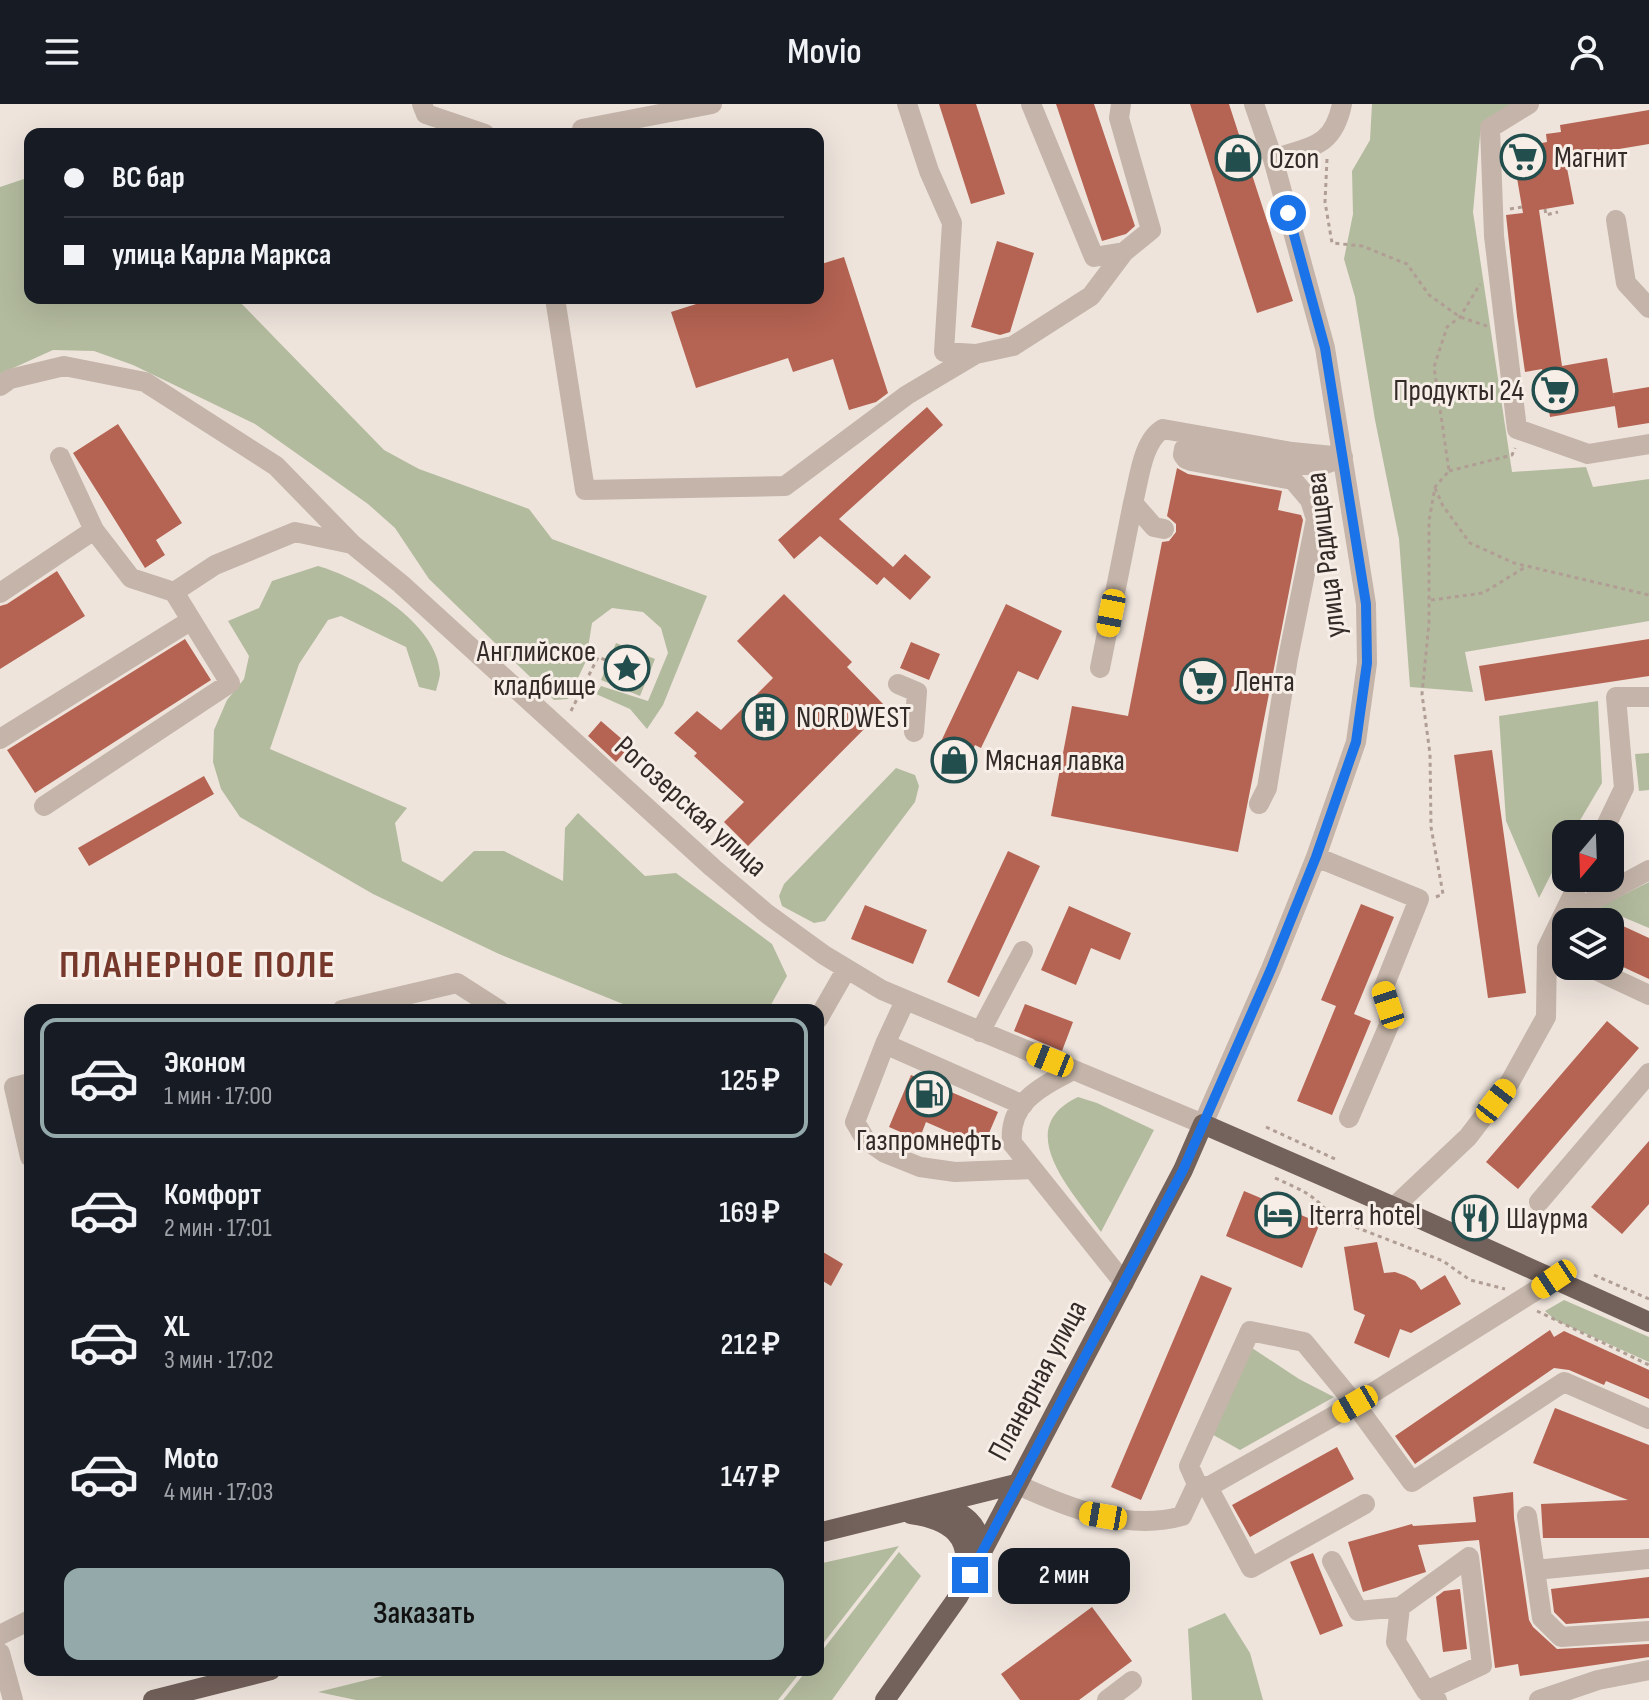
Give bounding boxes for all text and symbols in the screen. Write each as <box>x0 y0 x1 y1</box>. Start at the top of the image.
icon: menu <box>40 30 84 74</box>
icon: person <box>1565 30 1609 74</box>
text: Movio <box>787 31 862 74</box>
supermarket icon: Магнит <box>1499 133 1547 181</box>
shop icon: Ozon <box>1214 134 1262 182</box>
place label: Магнит <box>1554 140 1628 176</box>
place label: Ozon <box>1269 141 1319 177</box>
text: BC бар <box>112 160 185 196</box>
route start <box>1270 195 1306 231</box>
text: улица Карла Маркса <box>112 237 331 273</box>
supermarket icon: Продукты 24 <box>1531 366 1579 414</box>
place label: Продукты 24 <box>1393 373 1524 409</box>
street label: улица Радищева <box>1298 470 1354 640</box>
car <box>1095 587 1127 639</box>
place label: Английское кладбище <box>476 634 596 704</box>
place icon: Английское кладбище <box>603 644 651 692</box>
supermarket icon: Лента <box>1179 657 1227 705</box>
place label: Лента <box>1234 664 1295 700</box>
building icon: NORDWEST <box>741 693 789 741</box>
place label: NORDWEST <box>796 700 911 736</box>
street label: Рогозерская улица <box>607 729 774 885</box>
shop icon: Мясная лавка <box>930 736 978 784</box>
place label: Мясная лавка <box>985 743 1125 779</box>
north arrow <box>1552 820 1624 892</box>
map controls <box>1552 820 1624 980</box>
button: layers <box>1552 908 1624 980</box>
district label: ПЛАНЕРНОЕ ПОЛЕ <box>59 943 337 988</box>
car <box>1369 978 1407 1032</box>
car <box>1023 1040 1077 1080</box>
icon: car <box>68 1042 140 1114</box>
text: Эконом <box>164 1045 246 1081</box>
text: 125 ₽ <box>721 1063 780 1099</box>
fuel station icon: Газпромнефть <box>905 1070 953 1118</box>
car <box>1472 1075 1520 1127</box>
text: 1 мин · 17:00 <box>164 1081 272 1112</box>
place label: Газпромнефть <box>856 1123 1002 1159</box>
icon: car <box>68 1174 140 1246</box>
text: Комфорт <box>164 1177 261 1213</box>
hotel icon: Iterra hotel <box>1254 1191 1302 1239</box>
restaurant icon: Шаурма <box>1451 1194 1499 1242</box>
text: 169 ₽ <box>719 1195 780 1231</box>
place label: Iterra hotel <box>1309 1198 1421 1234</box>
place label: Шаурма <box>1506 1201 1588 1237</box>
text: 2 мин · 17:01 <box>164 1213 272 1244</box>
car <box>1527 1256 1581 1302</box>
street label: Планерная улица <box>981 1294 1095 1467</box>
icon: car <box>68 1306 140 1378</box>
text: XL <box>164 1309 190 1345</box>
text: 212 ₽ <box>721 1327 780 1363</box>
text: 3 мин · 17:02 <box>164 1345 273 1376</box>
car <box>1328 1382 1382 1426</box>
icon: car <box>68 1438 140 1510</box>
text: Moto <box>164 1441 219 1477</box>
text: 147 ₽ <box>721 1459 780 1495</box>
text: 4 мин · 17:03 <box>164 1477 274 1508</box>
car <box>1077 1500 1129 1532</box>
callout: 2 мин <box>998 1547 1130 1603</box>
route end <box>952 1557 988 1593</box>
text: 2 мин <box>1039 1560 1089 1591</box>
button: Заказать <box>64 1568 784 1660</box>

